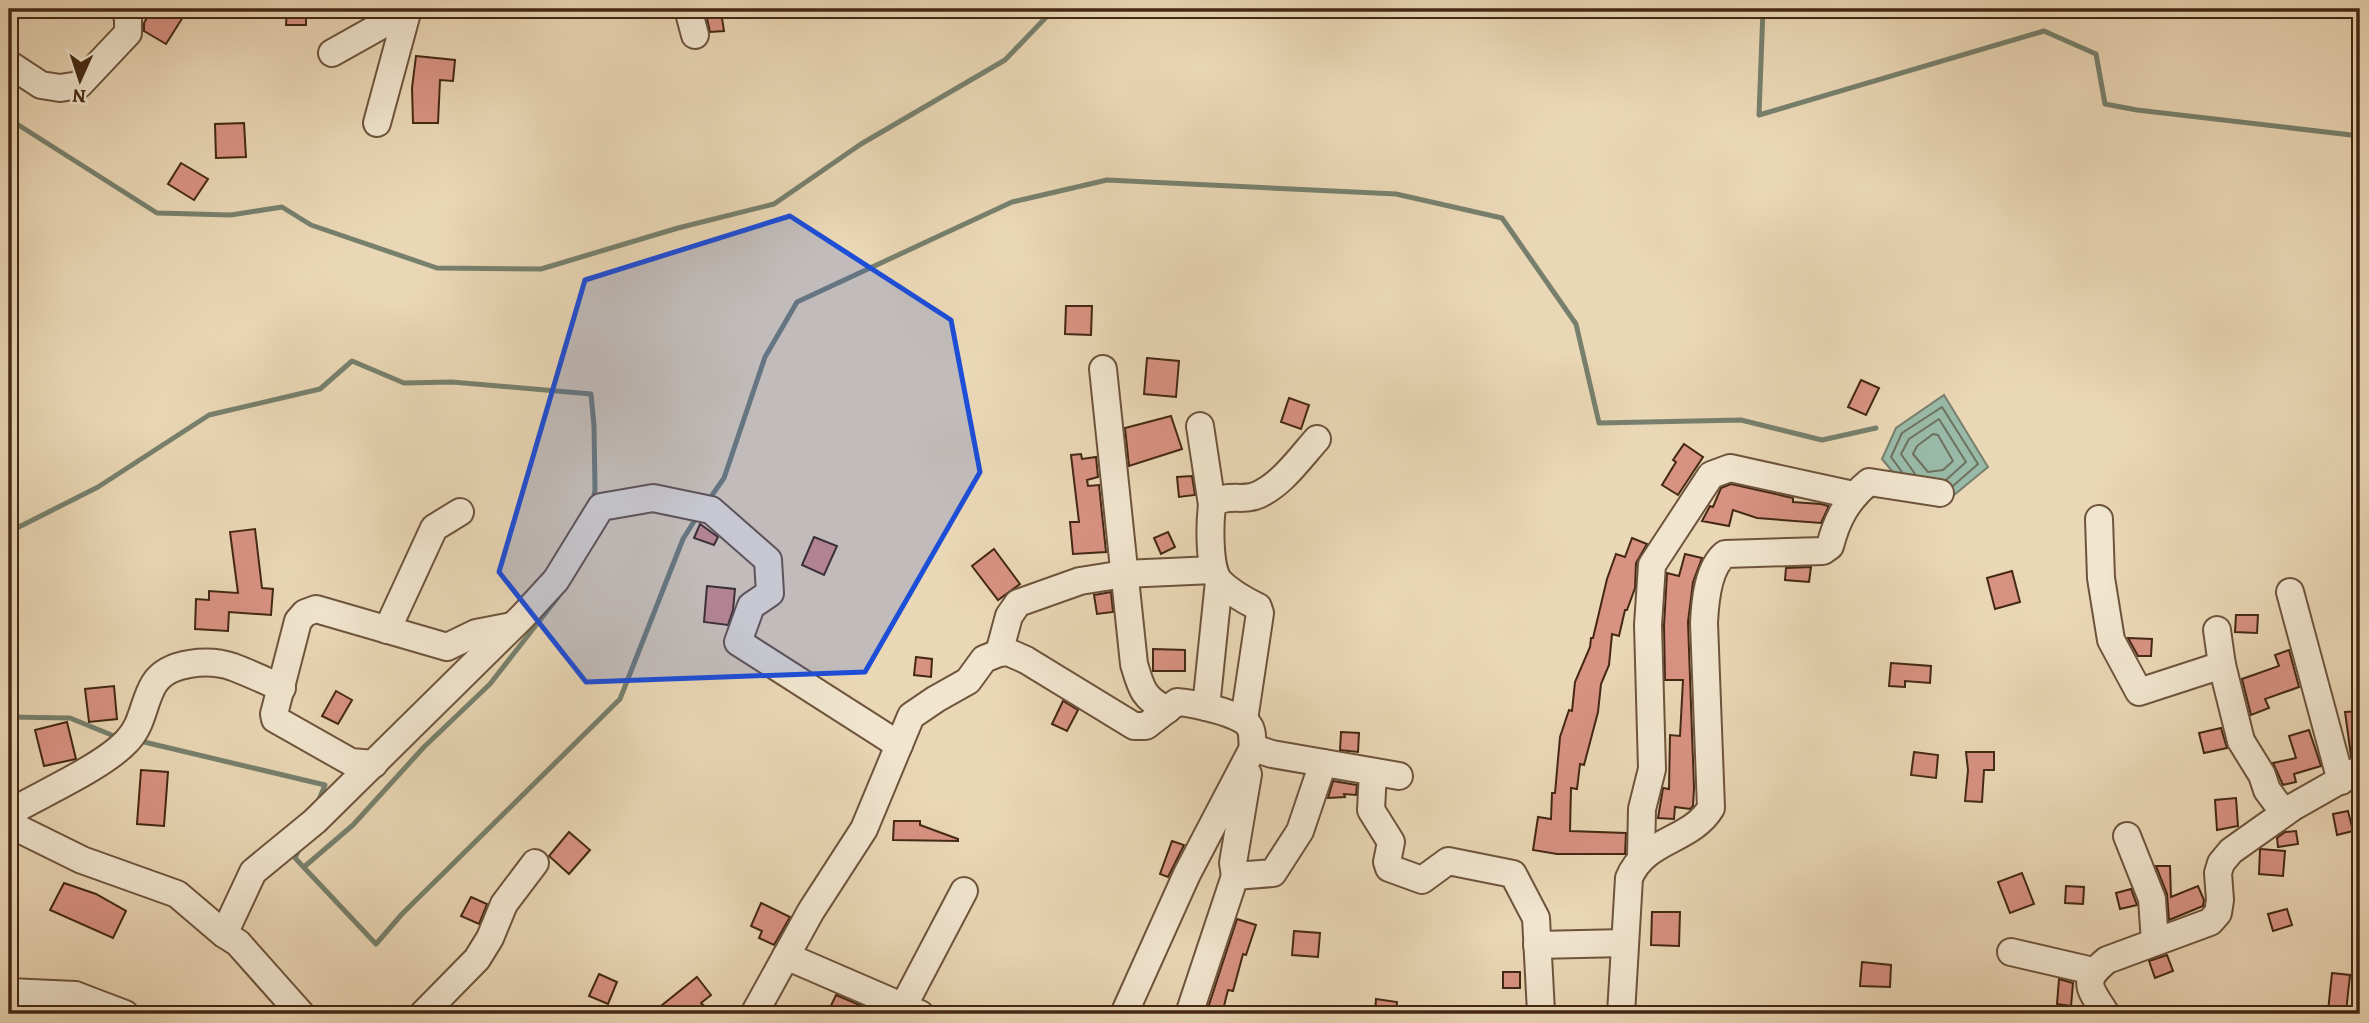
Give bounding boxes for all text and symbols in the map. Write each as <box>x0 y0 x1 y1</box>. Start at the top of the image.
north arrow <box>46 46 116 116</box>
text: N <box>71 83 87 109</box>

